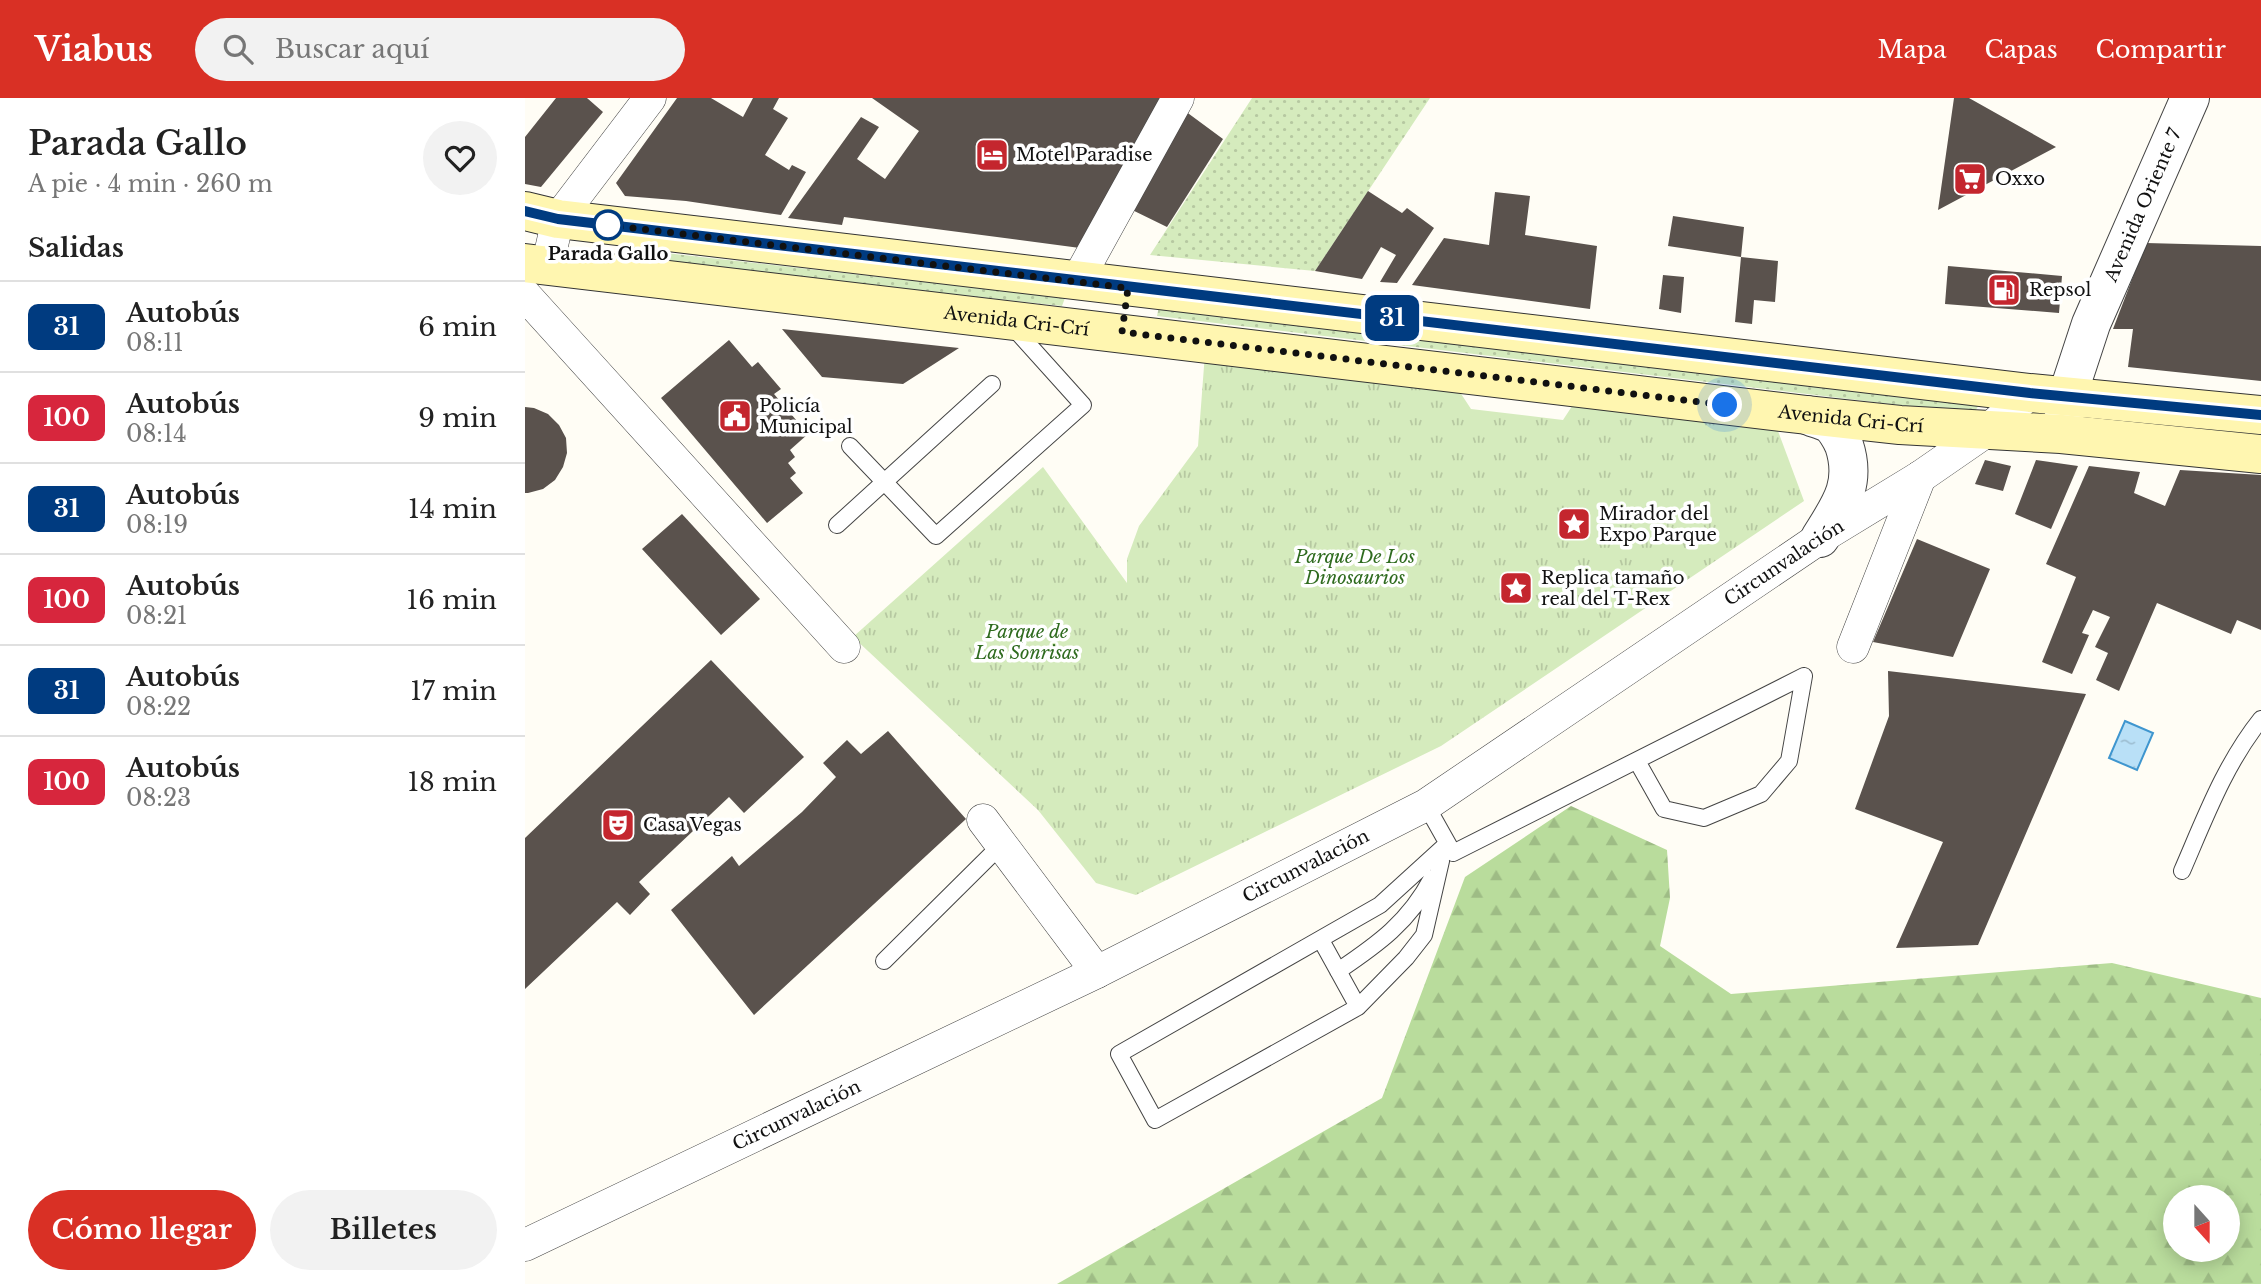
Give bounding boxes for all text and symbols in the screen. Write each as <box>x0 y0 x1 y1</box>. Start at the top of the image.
search box <box>195 18 685 81</box>
text: Viabus <box>35 29 153 70</box>
icon: search <box>219 30 257 68</box>
text: Buscar aquí <box>275 33 429 65</box>
text: Mapa <box>1877 35 1947 64</box>
text: Capas <box>1985 35 2058 64</box>
text: Compartir <box>2096 35 2226 64</box>
button: heart <box>423 121 497 195</box>
text: Parada Gallo <box>28 123 247 164</box>
street label: Avenida Oriente 7 <box>2099 124 2187 286</box>
hotel icon: Motel Paradise <box>973 136 1011 174</box>
place label: Motel Paradise <box>1016 144 1153 166</box>
supermarket icon: Oxxo <box>1951 160 1989 198</box>
place label: Oxxo <box>1995 168 2045 190</box>
text: A pie · 4 min · 260 m <box>28 170 273 198</box>
marker: Parada Gallo <box>593 210 623 240</box>
text: Salidas <box>28 232 124 264</box>
place label: Parada Gallo <box>548 243 668 265</box>
fuel station icon: Repsol <box>1985 271 2023 309</box>
place label: Repsol <box>2029 279 2092 301</box>
line badge: 31 <box>1361 295 1423 341</box>
text: Autobús <box>126 297 240 329</box>
street label: Avenida Cri-Crí <box>942 302 1091 341</box>
text: 31 <box>1379 303 1405 332</box>
text: 6 min <box>418 311 497 343</box>
text: 31 <box>54 312 79 341</box>
text: 08:11 <box>126 329 183 357</box>
your location <box>1707 387 1742 422</box>
text: Autobús <box>126 388 240 420</box>
place label: Policía Municipal <box>759 395 853 438</box>
public building icon: Policía Municipal <box>716 397 754 435</box>
street label: Avenida Cri-Crí <box>1776 401 1925 437</box>
text: 9 min <box>418 402 497 434</box>
text: 100 <box>43 403 90 432</box>
text: 08:14 <box>126 420 187 448</box>
text: Autobús <box>126 479 240 511</box>
text: 14 min <box>408 493 497 525</box>
text: 31 <box>54 494 79 523</box>
place label: Mirador del Expo Parque <box>1599 503 1717 546</box>
place icon: Mirador del Expo Parque <box>1555 505 1593 543</box>
text: 08:19 <box>126 511 188 539</box>
street label: Circunvalación <box>1720 515 1848 611</box>
park label: Parque De Los Dinosaurios <box>1294 546 1415 589</box>
place label: Replica tamaño real del T-Rex <box>1541 567 1684 610</box>
place icon: Replica tamaño real del T-Rex <box>1497 569 1535 607</box>
text: Autobús <box>126 570 240 602</box>
text: 16 min <box>407 584 497 616</box>
text: 100 <box>43 585 90 614</box>
text: 08:21 <box>126 602 187 630</box>
park label: Parque de Las Sonrisas <box>974 621 1079 664</box>
text: Autobús <box>126 661 240 693</box>
text: 17 min <box>410 675 497 707</box>
text: 31 <box>54 676 79 705</box>
text: 08:22 <box>126 693 191 721</box>
text: Autobús <box>126 752 240 784</box>
text: 18 min <box>408 766 497 798</box>
text: 100 <box>43 767 90 796</box>
text: 08:23 <box>126 784 191 812</box>
theatre icon: Casa Vegas <box>599 806 637 844</box>
place label: Casa Vegas <box>643 814 742 836</box>
street label: Circunvalación <box>1239 825 1373 907</box>
street label: Circunvalación <box>729 1075 864 1155</box>
north arrow <box>2163 1185 2240 1262</box>
map controls <box>2163 1185 2240 1262</box>
button: Cómo llegar <box>28 1190 256 1270</box>
button: Billetes <box>270 1190 497 1270</box>

